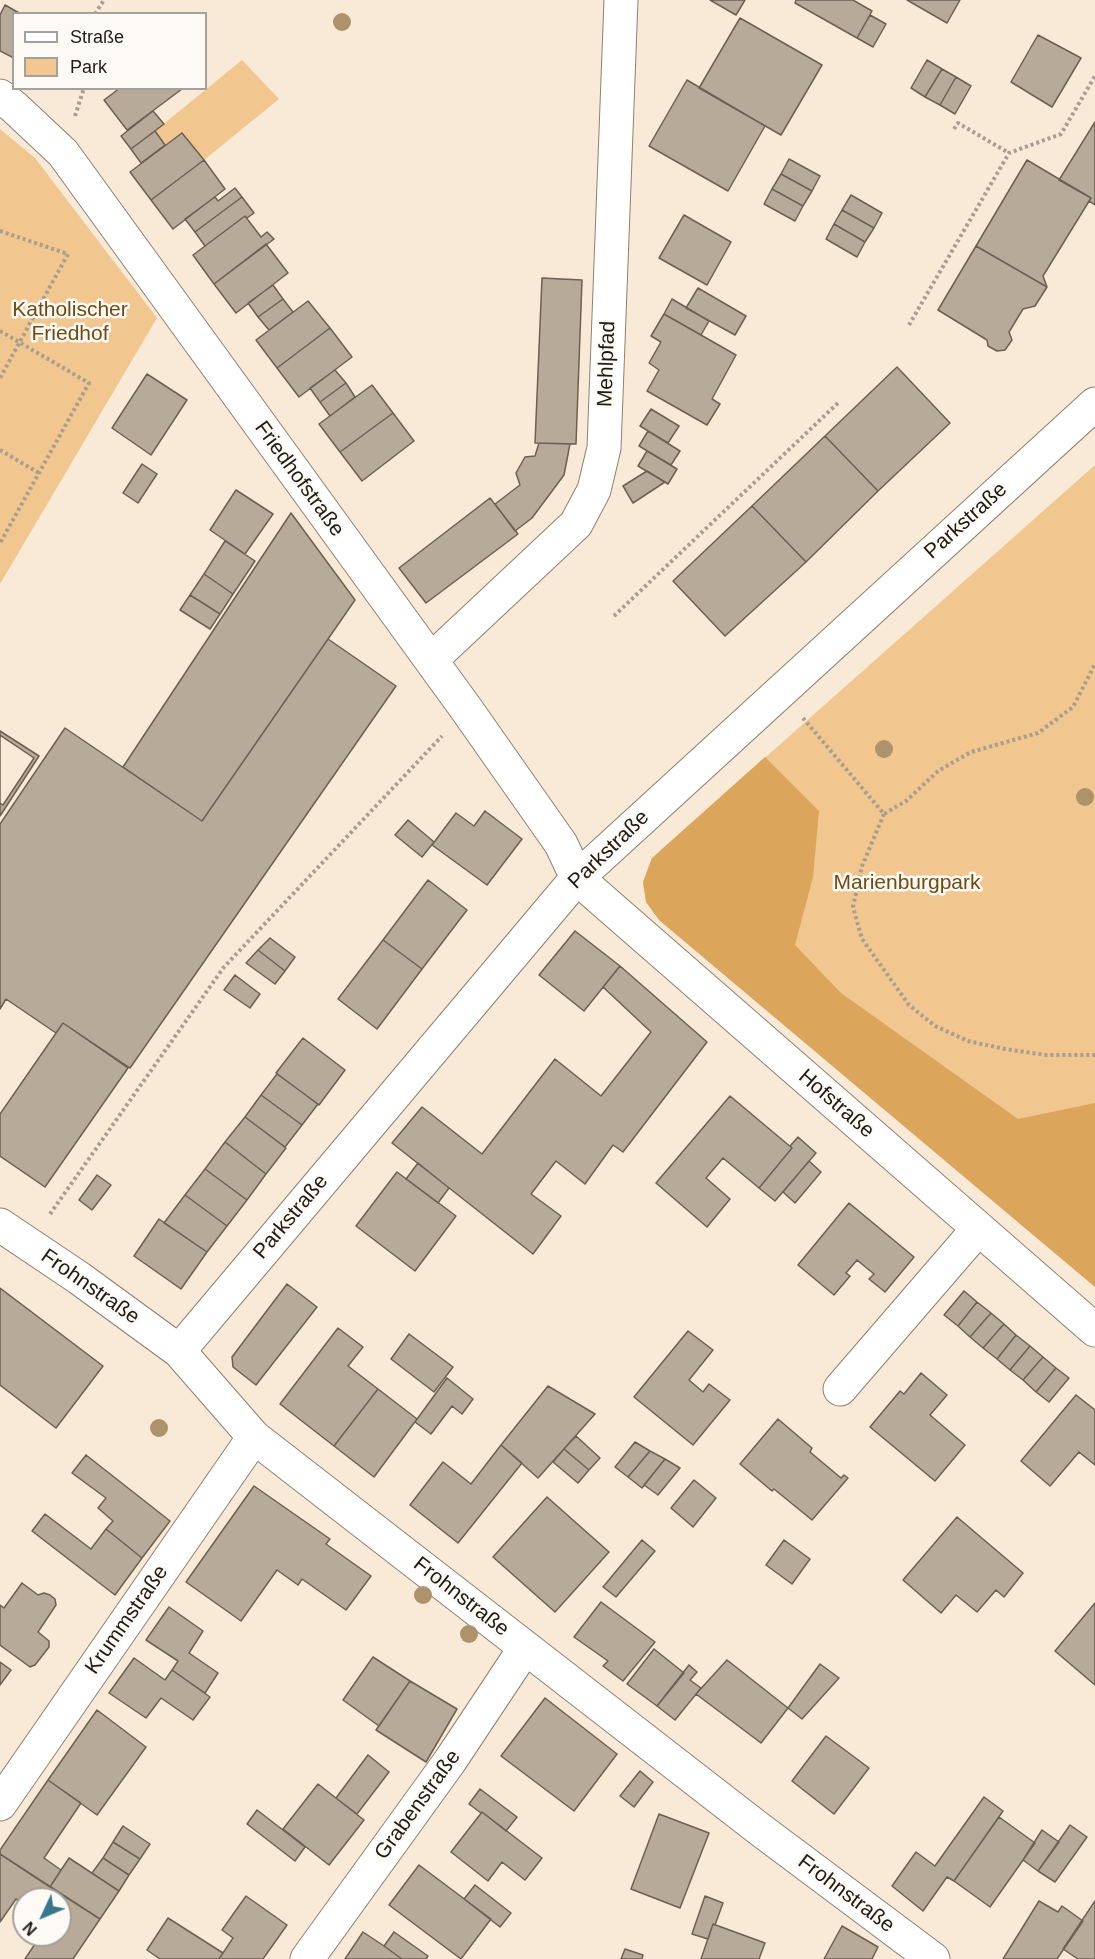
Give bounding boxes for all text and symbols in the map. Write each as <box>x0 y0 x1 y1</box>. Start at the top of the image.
legend <box>12 12 207 90</box>
text: Straße <box>70 27 124 47</box>
text: Park <box>70 57 107 77</box>
park label: Katholischer Friedhof <box>12 297 128 347</box>
street label: Mehlpfad <box>593 320 621 408</box>
street label: Friedhofstraße <box>249 416 349 542</box>
street label: Parkstraße <box>919 477 1013 565</box>
street label: Parkstraße <box>563 805 655 895</box>
park label: Marienburgpark <box>833 870 981 896</box>
street label: Hofstraße <box>793 1064 879 1144</box>
street label: Parkstraße <box>248 1170 334 1264</box>
street label: Frohnstraße <box>36 1244 144 1330</box>
street label: Frohnstraße <box>408 1552 514 1642</box>
street label: Krummstraße <box>80 1561 174 1679</box>
street label: Grabenstraße <box>370 1745 466 1865</box>
street label: Frohnstraße <box>793 1850 899 1938</box>
north arrow <box>12 1887 72 1947</box>
text: N <box>20 1918 40 1939</box>

